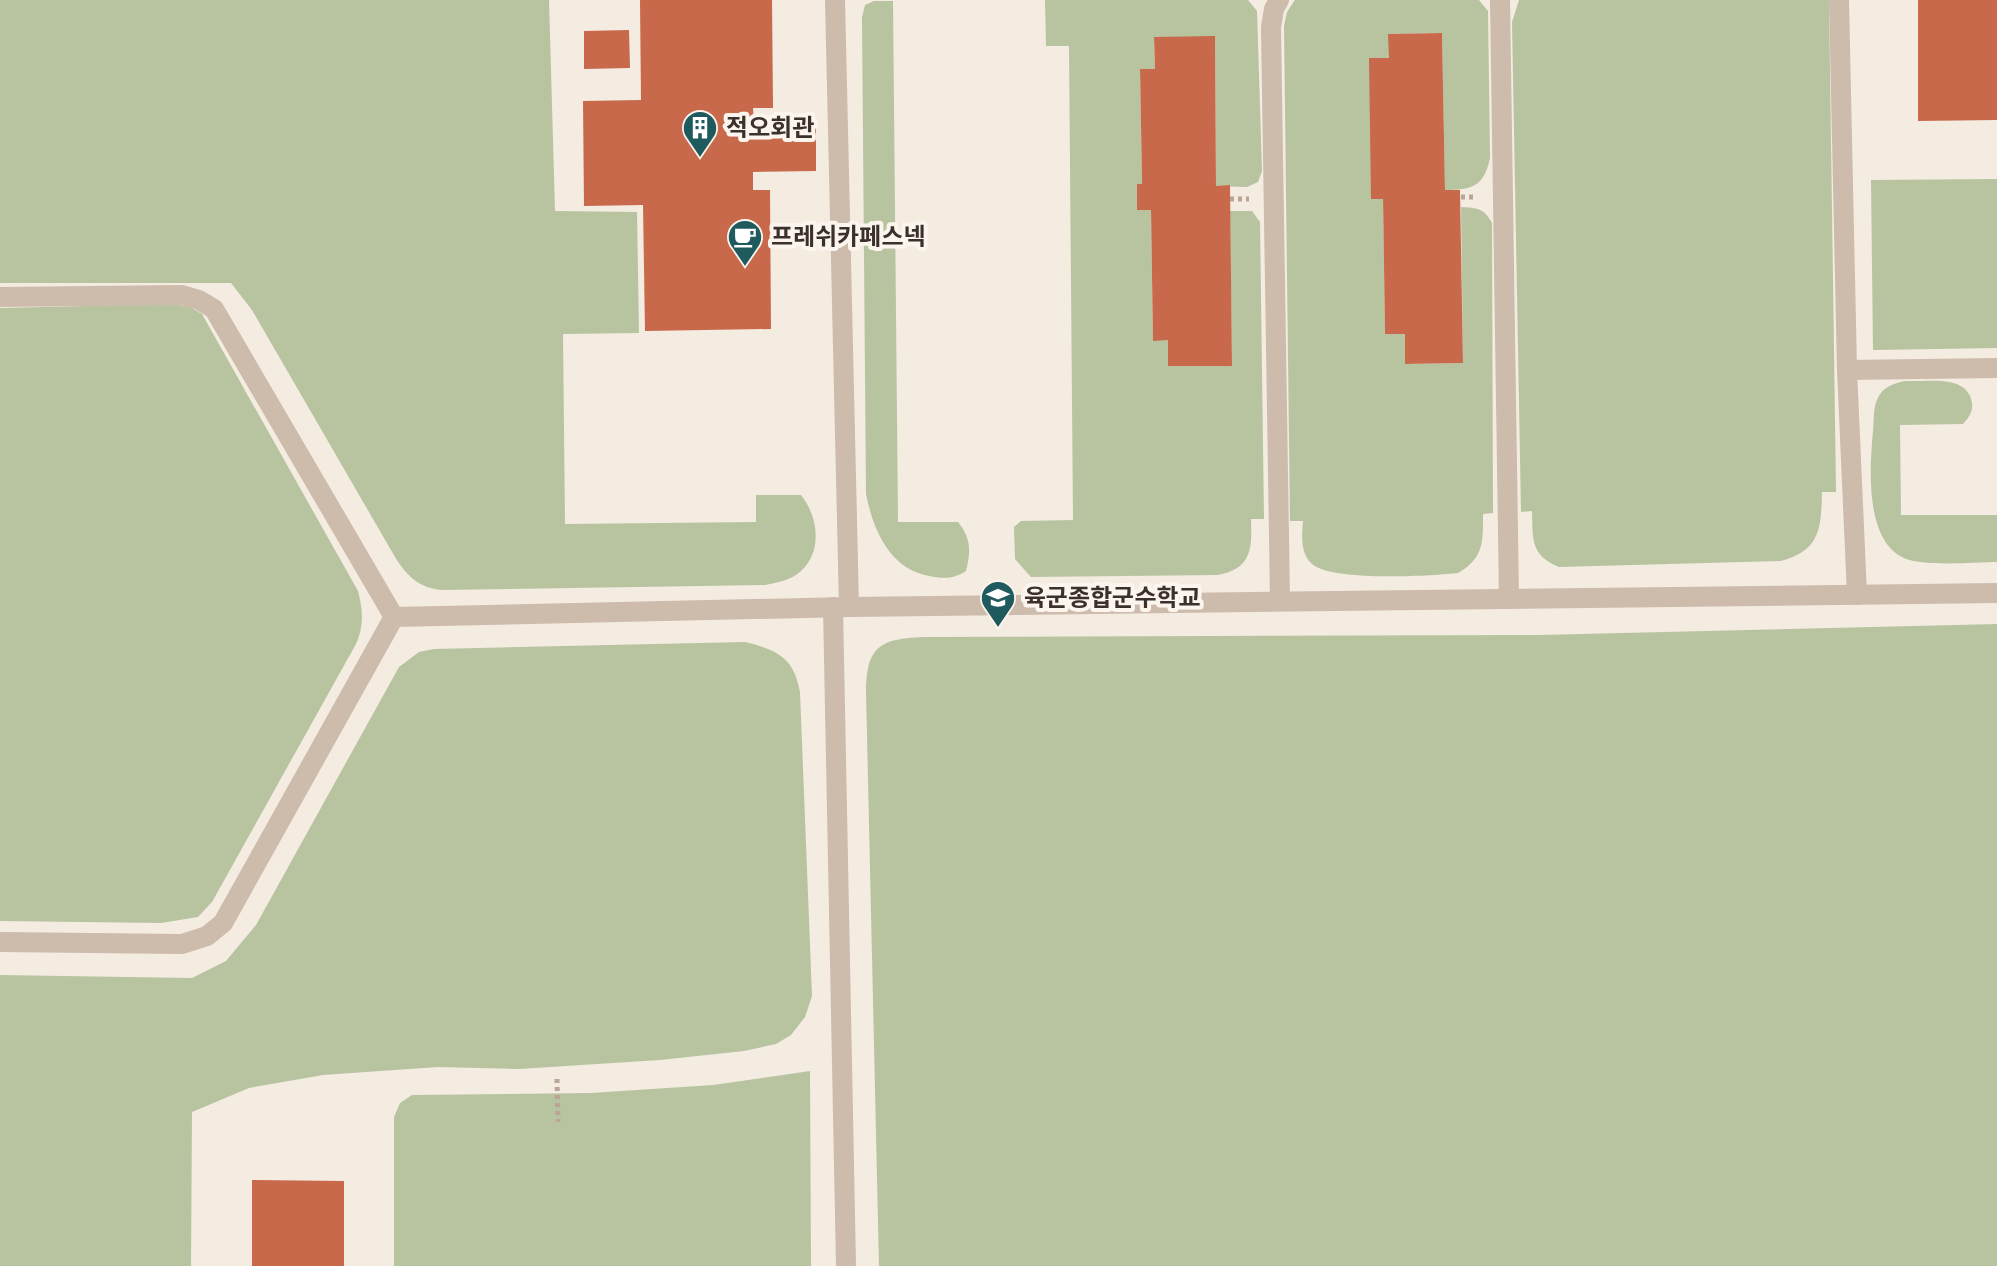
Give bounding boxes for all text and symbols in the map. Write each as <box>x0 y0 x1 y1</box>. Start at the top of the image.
building icon: 적오회관 <box>681 109 719 159</box>
place label: 적오회관 <box>726 112 814 141</box>
cafe icon: 프레쉬카페스넥 <box>726 218 764 268</box>
place label: 프레쉬카페스넥 <box>771 221 926 250</box>
school or university icon: 육군종합군수학교 <box>979 579 1017 629</box>
place label: 육군종합군수학교 <box>1024 582 1201 611</box>

